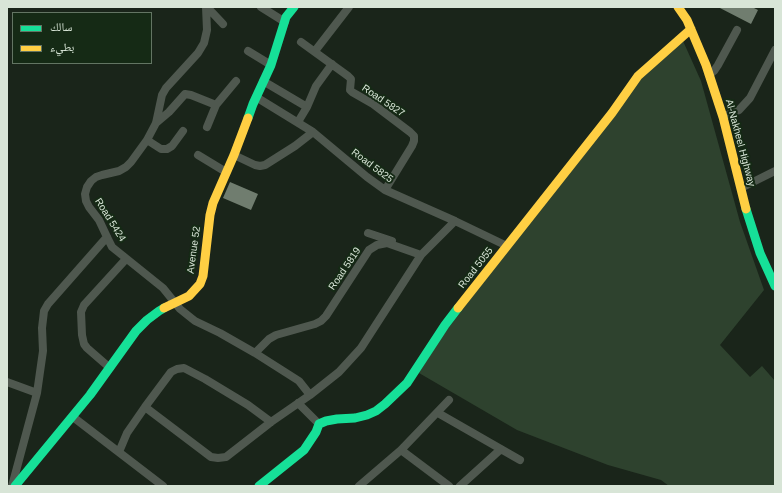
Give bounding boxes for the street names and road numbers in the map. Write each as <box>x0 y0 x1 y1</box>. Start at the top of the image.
street label: Road 5827 <box>359 82 407 120</box>
street label: Al-Nakheel Highway <box>723 98 757 188</box>
street label: Road 5825 <box>349 146 395 186</box>
street label: Road 5424 <box>92 196 128 244</box>
street label: Avenue 52 <box>185 226 203 274</box>
street label: Road 5819 <box>326 245 364 293</box>
street label: Road 5055 <box>456 245 496 291</box>

